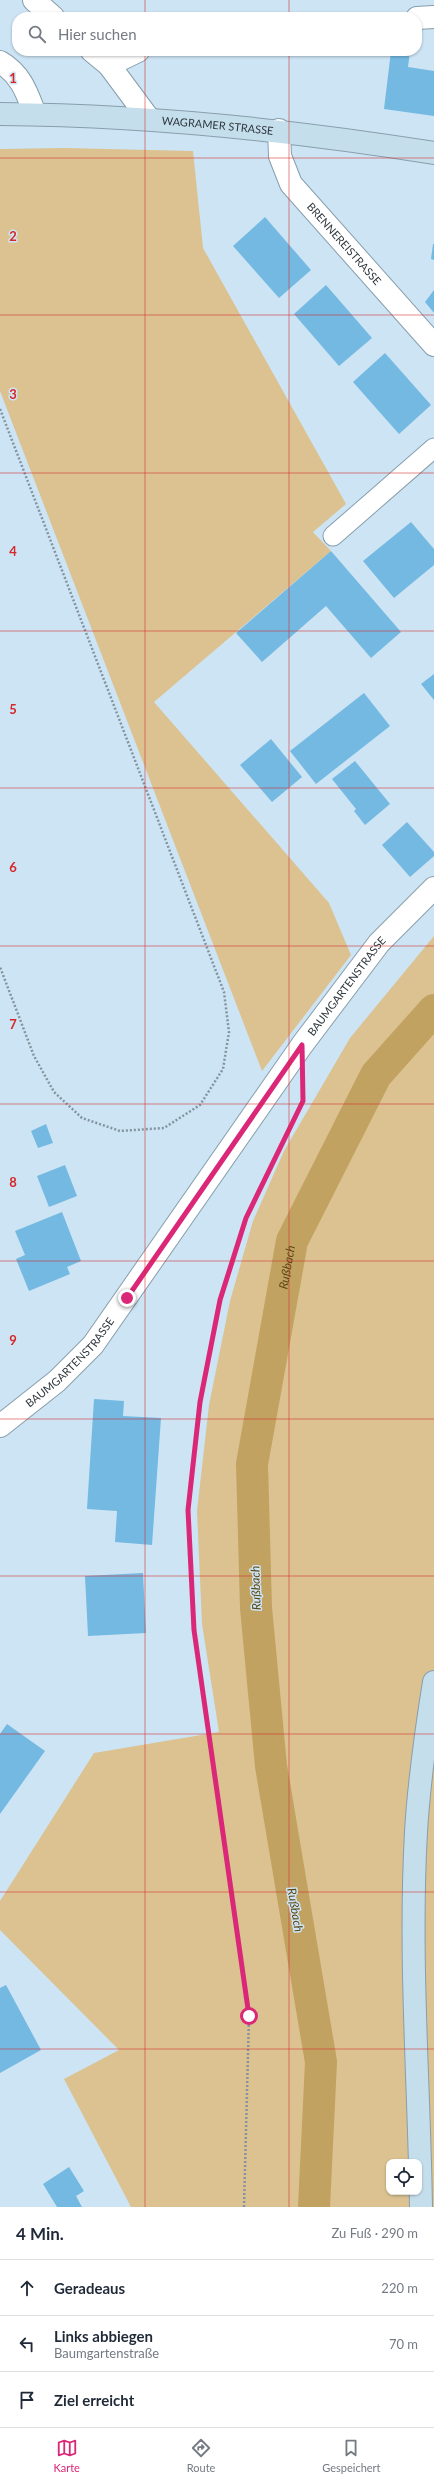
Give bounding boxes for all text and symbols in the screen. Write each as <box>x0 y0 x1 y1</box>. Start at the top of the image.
search box <box>12 12 422 56</box>
icon: search <box>26 23 48 45</box>
text: Hier suchen <box>58 25 137 43</box>
text: 1 <box>9 70 17 86</box>
street label: WAGRAMER STRASSE <box>161 114 274 137</box>
street label: BRENNEREISTRASSE <box>305 200 384 287</box>
text: 2 <box>9 228 17 244</box>
text: 3 <box>9 386 17 402</box>
text: 4 <box>9 543 17 559</box>
text: 5 <box>9 701 17 717</box>
text: 6 <box>9 859 17 875</box>
street label: BAUMGARTENSTRASSE <box>304 933 388 1038</box>
text: 7 <box>9 1016 17 1032</box>
text: 8 <box>9 1174 17 1190</box>
water label: Rußbach <box>275 1244 298 1290</box>
route end <box>118 1289 136 1307</box>
street label: BAUMGARTENSTRASSE <box>23 1315 116 1409</box>
text: 9 <box>9 1332 17 1348</box>
water label: Rußbach <box>247 1566 264 1610</box>
water label: Rußbach <box>284 1887 307 1933</box>
route start <box>240 2007 258 2025</box>
map controls <box>386 2159 422 2195</box>
button: locate <box>386 2159 422 2195</box>
text: 4 Min. <box>16 2223 64 2244</box>
text: Zu Fuß · 290 m <box>332 2225 418 2241</box>
icon: ahead <box>16 2277 38 2299</box>
text: Geradeaus <box>54 2279 125 2297</box>
text: 220 m <box>381 2280 418 2296</box>
text: Links abbiegen <box>54 2327 153 2345</box>
icon: left <box>16 2333 38 2355</box>
text: 70 m <box>389 2336 418 2352</box>
text: Baumgartenstraße <box>54 2345 159 2361</box>
icon: arrive <box>16 2389 38 2411</box>
text: Ziel erreicht <box>54 2391 134 2409</box>
tab: Karte <box>53 2437 80 2474</box>
tab: Route <box>187 2437 215 2474</box>
tab: Gespeichert <box>322 2437 381 2474</box>

